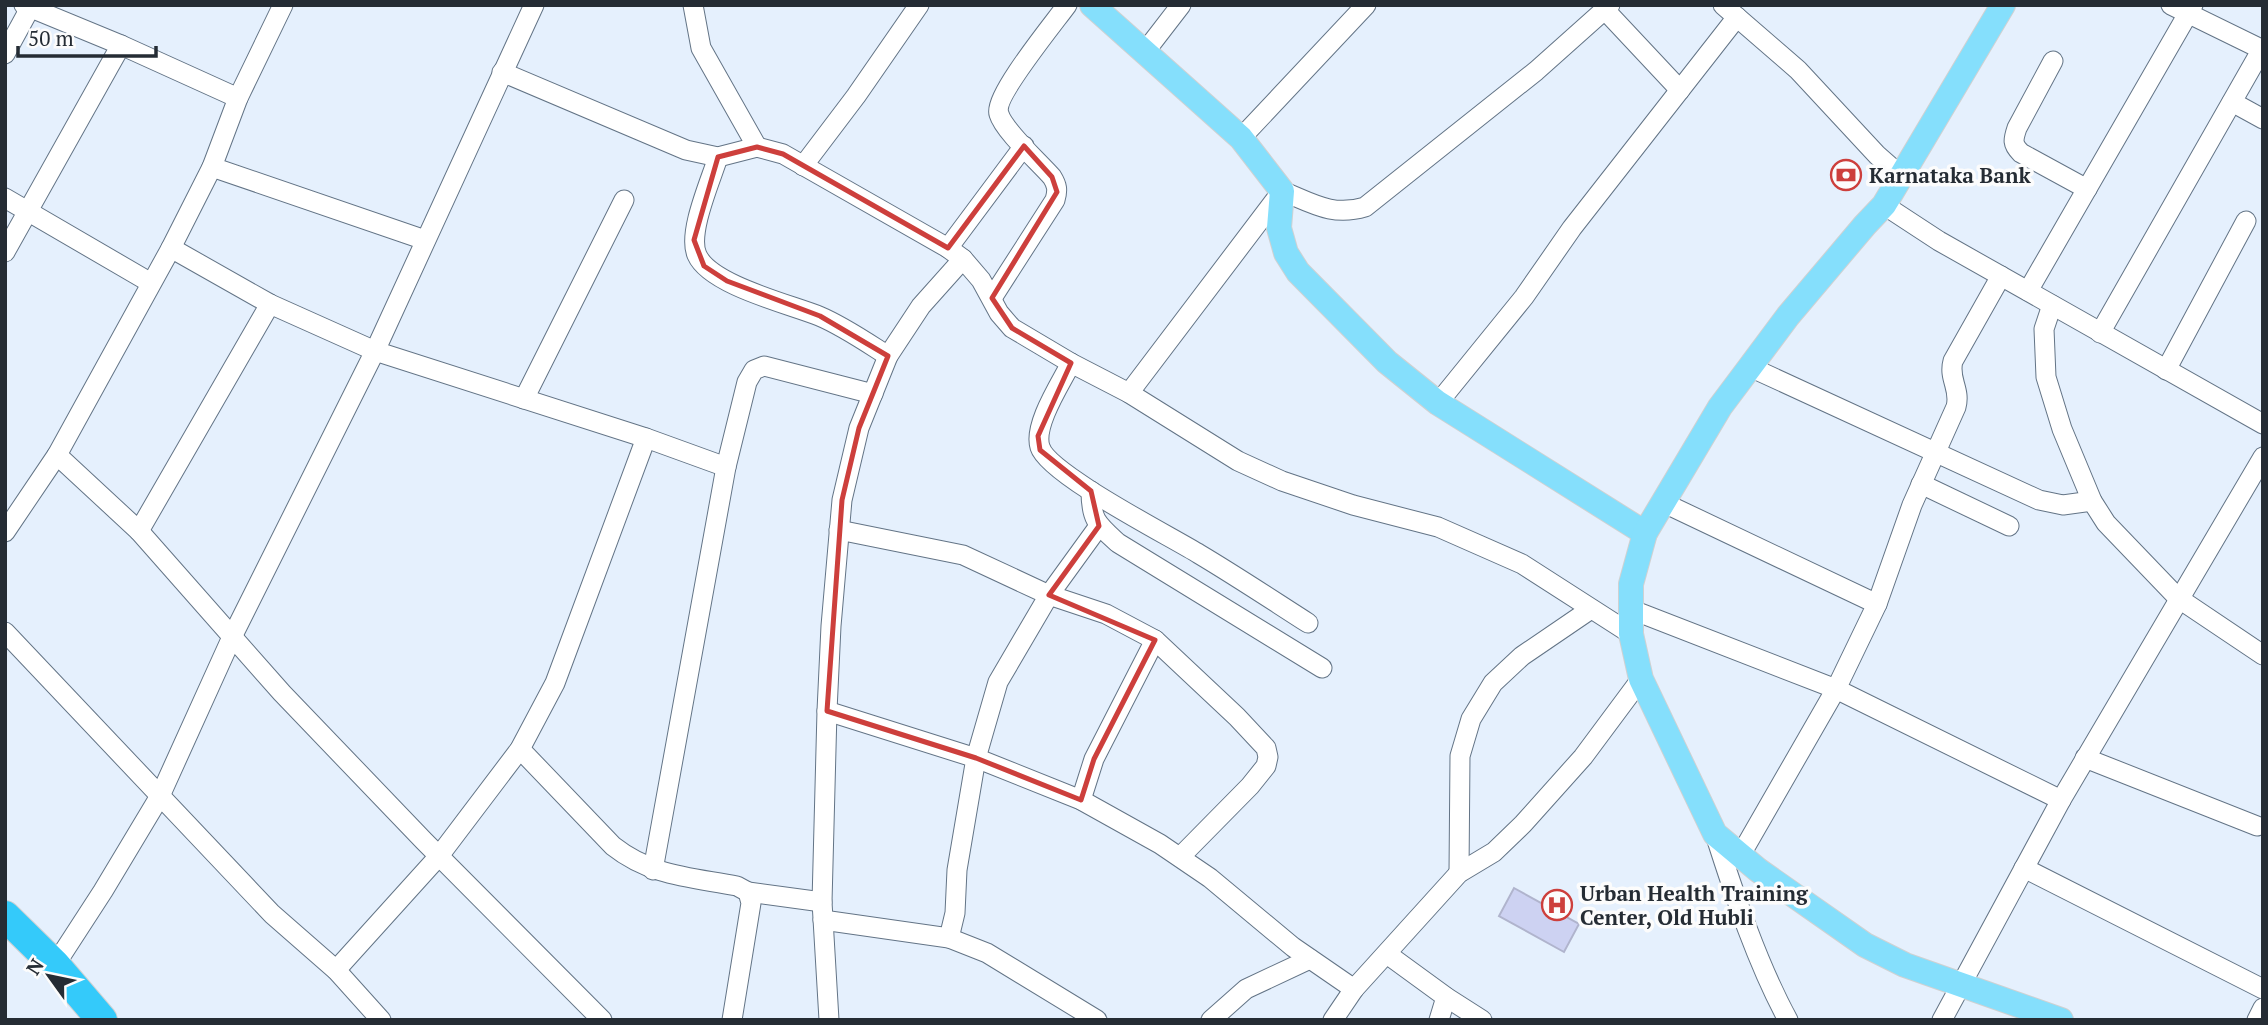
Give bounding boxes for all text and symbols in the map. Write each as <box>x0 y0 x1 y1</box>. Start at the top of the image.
scale bar <box>18 14 156 58</box>
text: 50 m <box>28 24 74 52</box>
bank icon: Karnataka Bank <box>1829 158 1863 192</box>
place label: Karnataka Bank <box>1869 161 2031 189</box>
place label: Urban Health Training Center, Old Hubli <box>1580 879 1809 931</box>
hospital icon: Urban Health Training Center, Old Hubli <box>1540 888 1574 922</box>
north arrow <box>14 941 84 1011</box>
text: N <box>20 953 49 979</box>

